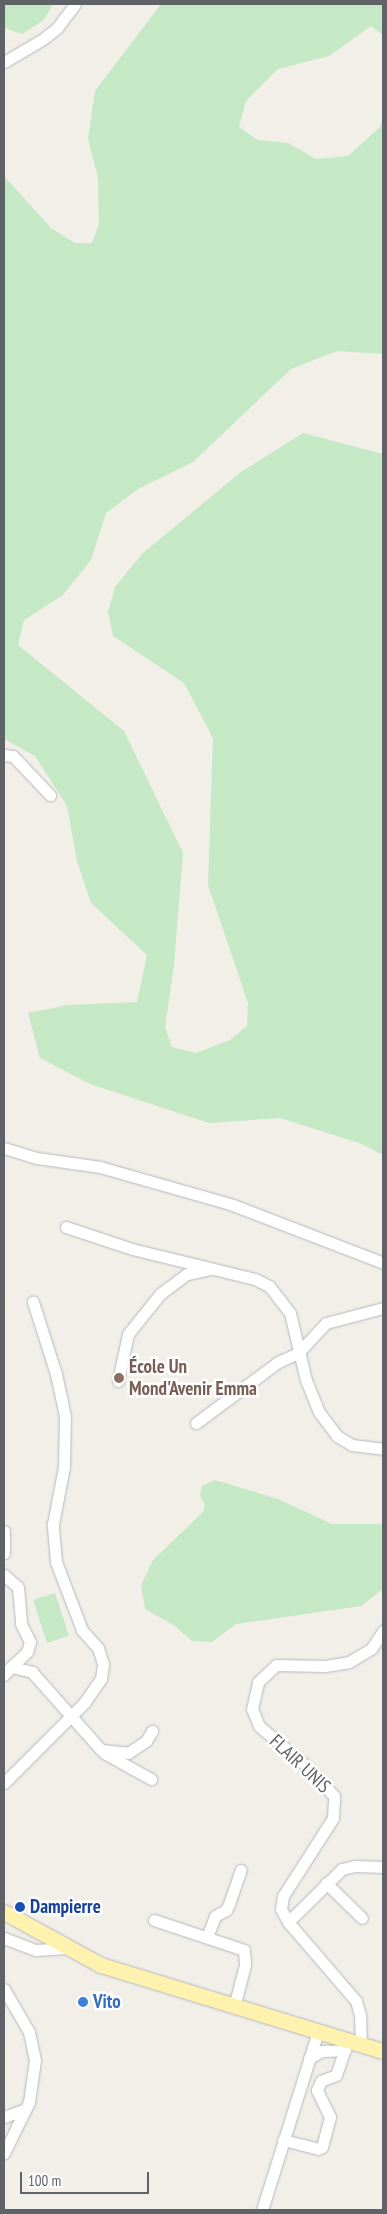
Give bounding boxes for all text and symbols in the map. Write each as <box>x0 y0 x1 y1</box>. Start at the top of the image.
place label: École Un Mond'Avenir Emma <box>129 1356 257 1400</box>
marker: École Un Mond'Avenir Emma <box>113 1372 125 1384</box>
street label: FLAIR UNIS <box>265 1730 335 1798</box>
place label: Dampierre <box>30 1896 101 1918</box>
marker: Dampierre <box>14 1901 26 1913</box>
place label: Vito <box>93 1991 121 2013</box>
marker: Vito <box>77 1996 89 2008</box>
scale bar <box>22 2162 151 2194</box>
text: 100 m <box>28 2171 61 2190</box>

